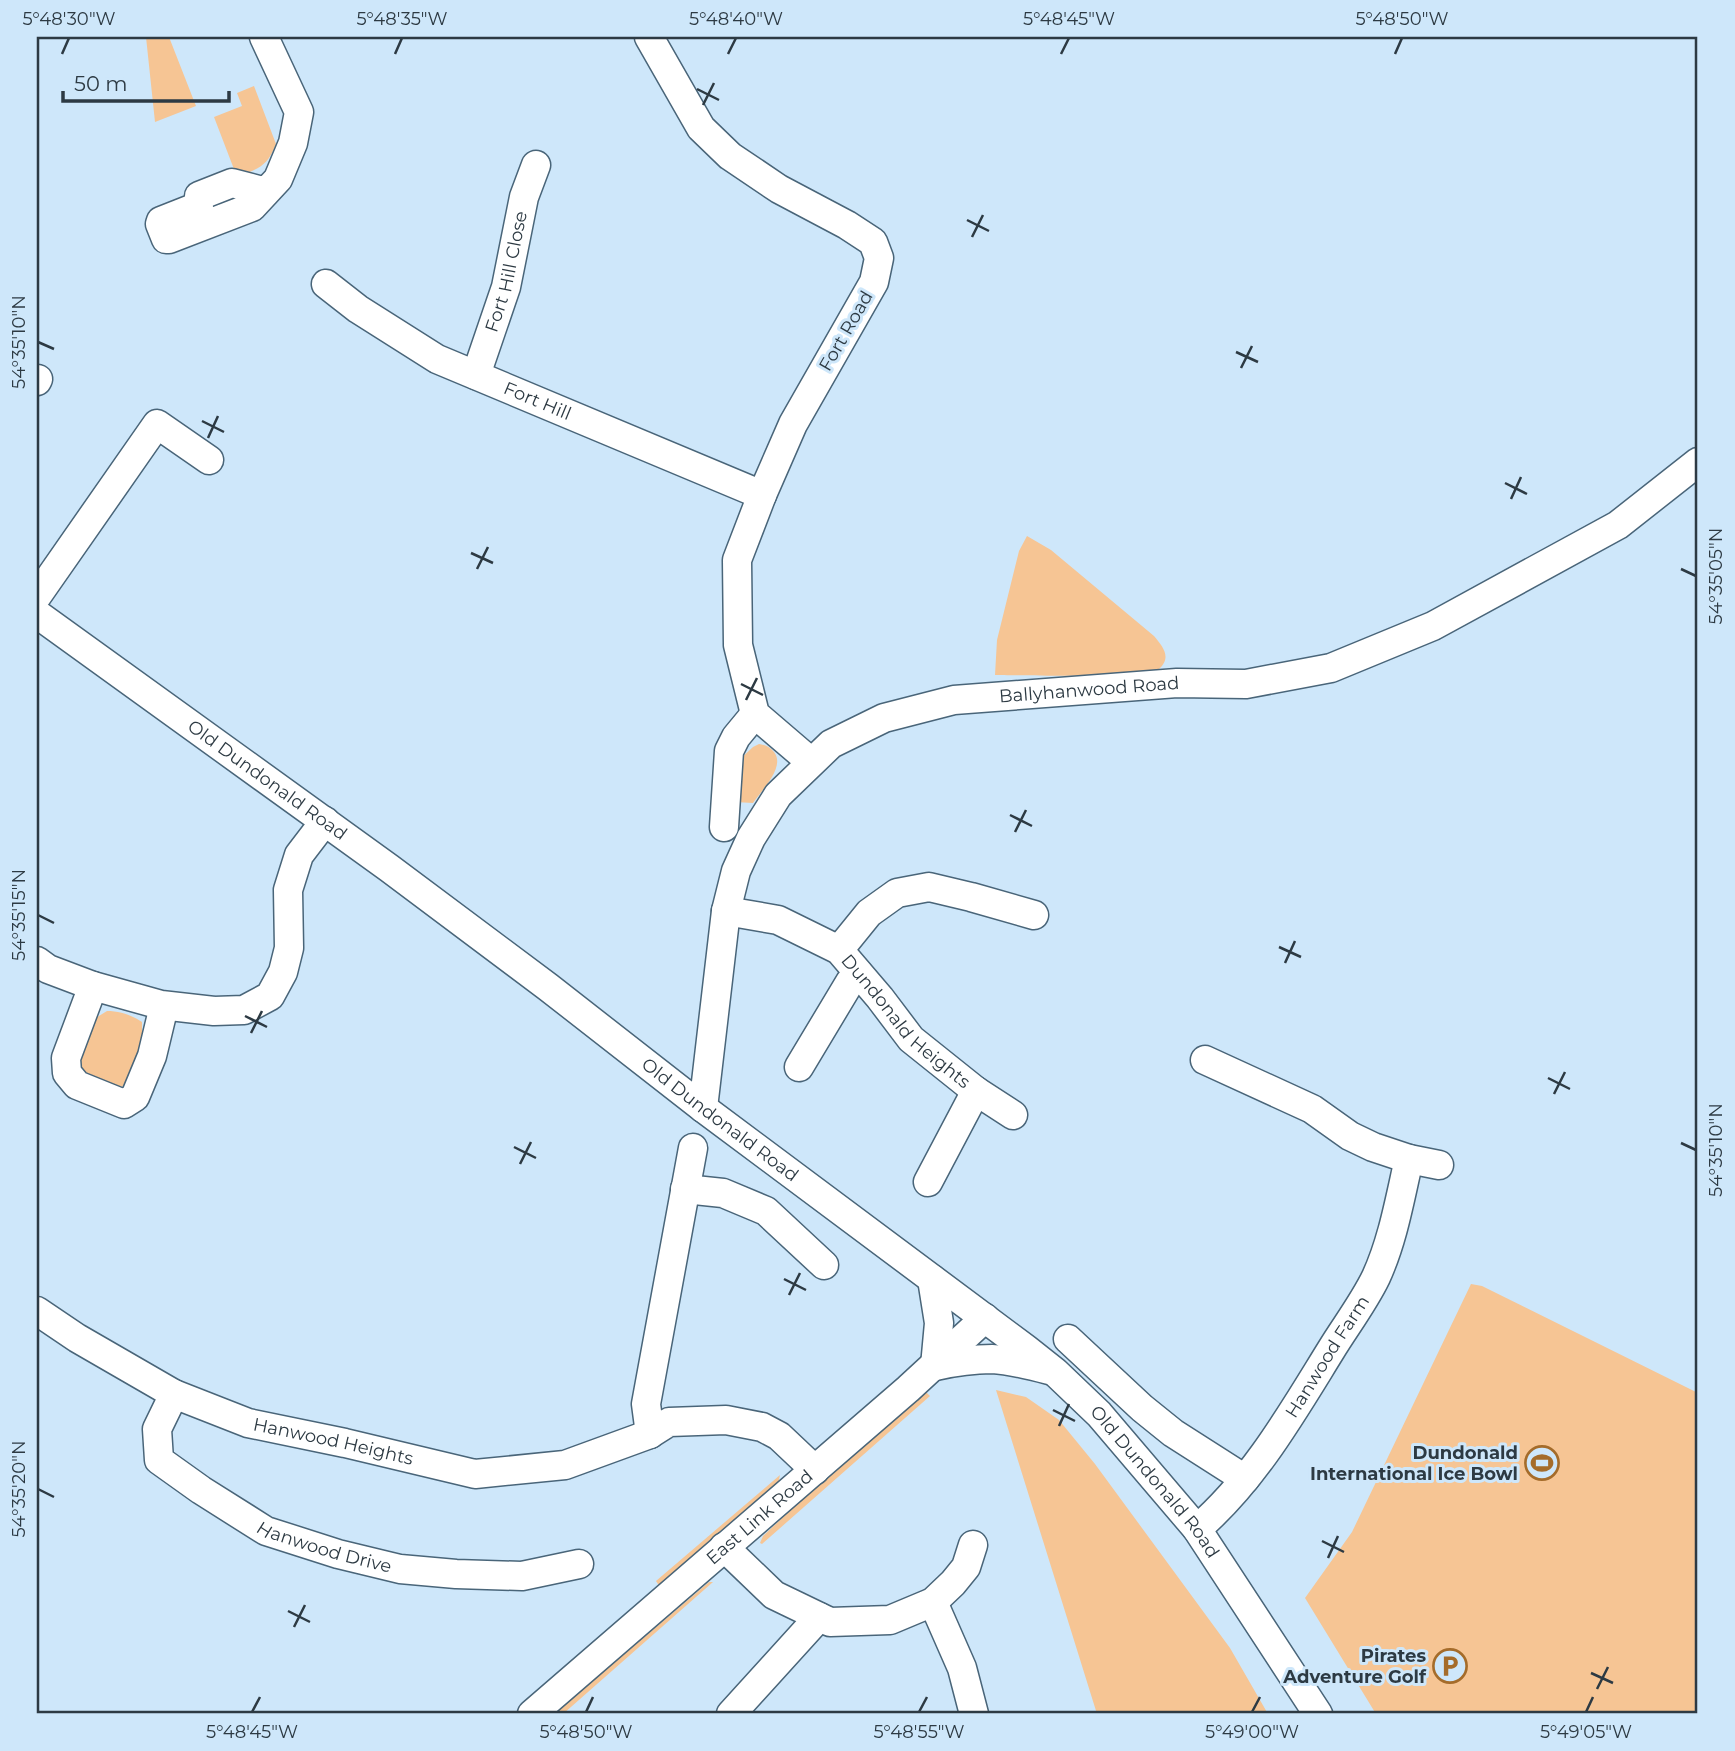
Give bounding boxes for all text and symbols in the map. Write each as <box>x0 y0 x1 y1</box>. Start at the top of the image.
text: 5°48'30"W <box>22 8 116 30</box>
text: 5°48'35"W <box>356 8 448 30</box>
text: 5°48'40"W <box>689 8 783 30</box>
text: 5°48'45"W <box>1023 8 1115 30</box>
text: 5°48'50"W <box>1355 8 1449 30</box>
scale bar <box>63 60 229 104</box>
text: 50 m <box>74 71 128 96</box>
street label: Fort Hill Close <box>480 209 532 335</box>
street label: Fort Road <box>814 287 878 375</box>
text: 54°35'10"N <box>8 295 30 389</box>
street label: Fort Hill <box>500 377 574 425</box>
text: 54°35'05"N <box>1705 528 1727 624</box>
street label: Ballyhanwood Road <box>998 672 1180 708</box>
street label: Old Dundonald Road <box>183 715 351 845</box>
text: 54°35'15"N <box>8 869 30 961</box>
street label: Dundonald Heights <box>837 950 975 1093</box>
street label: Old Dundonald Road <box>637 1053 803 1186</box>
text: 54°35'10"N <box>1705 1103 1727 1197</box>
street label: Hanwood Farm <box>1281 1292 1374 1422</box>
street label: Old Dundonald Road <box>1086 1401 1224 1562</box>
street label: Hanwood Heights <box>251 1413 416 1470</box>
text: 54°35'20"N <box>8 1440 30 1538</box>
place label: Dundonald International Ice Bowl <box>1310 1442 1518 1485</box>
sports icon: Dundonald International Ice Bowl <box>1523 1444 1561 1482</box>
street label: East Link Road <box>702 1465 817 1569</box>
street label: Hanwood Drive <box>252 1517 394 1578</box>
place label: Pirates Adventure Golf <box>1282 1645 1427 1688</box>
parking icon: Pirates Adventure Golf <box>1431 1647 1469 1685</box>
text: 5°48'45"W <box>206 1721 298 1743</box>
text: 5°48'50"W <box>539 1721 633 1743</box>
text: 5°48'55"W <box>873 1721 965 1743</box>
text: 5°49'00"W <box>1205 1721 1299 1743</box>
text: 5°49'05"W <box>1540 1721 1632 1743</box>

